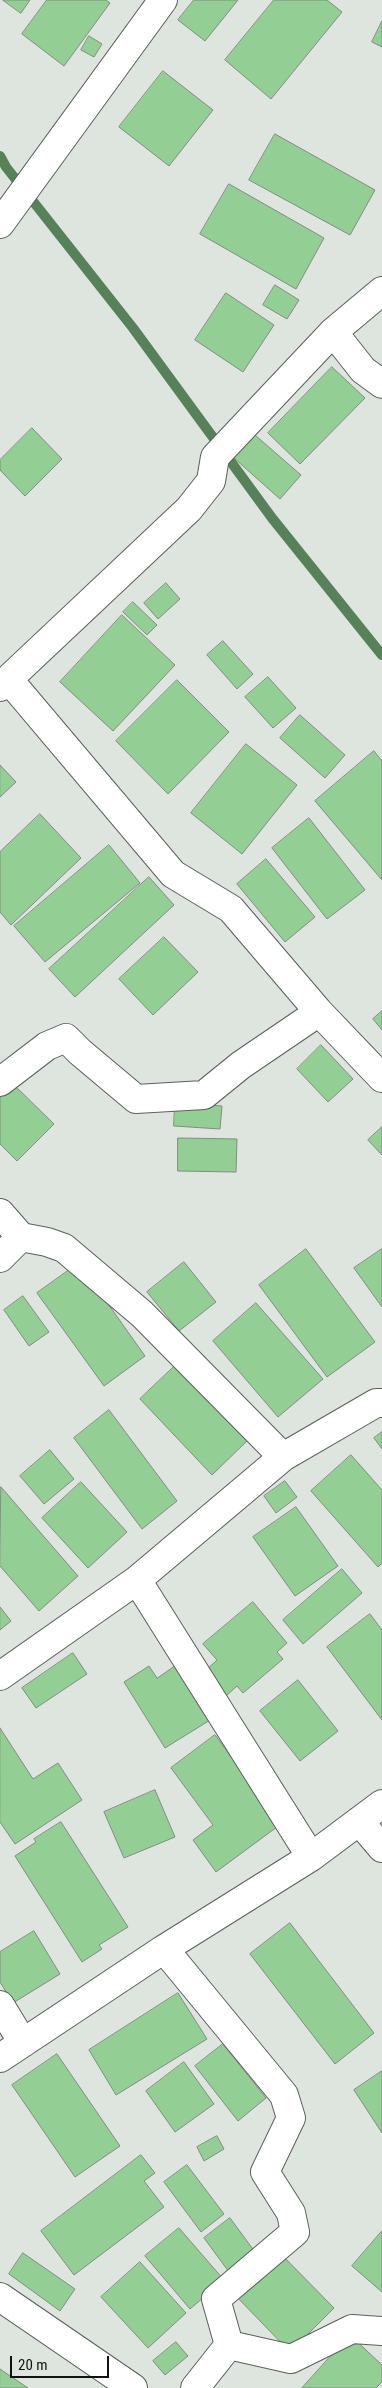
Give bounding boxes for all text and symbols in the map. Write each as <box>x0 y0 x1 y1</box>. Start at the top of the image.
scale bar <box>12 2346 111 2378</box>
text: 20 m <box>18 2356 48 2374</box>

